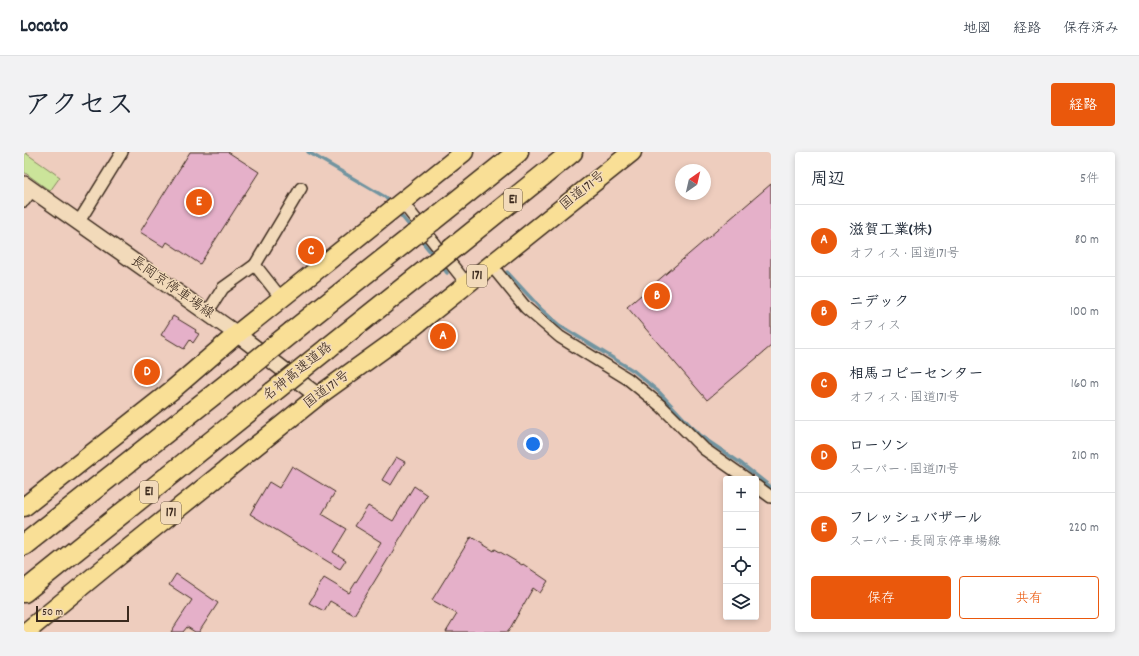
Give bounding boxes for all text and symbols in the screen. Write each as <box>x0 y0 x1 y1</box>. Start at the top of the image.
text: Locato <box>20 14 68 41</box>
text: 地図 <box>963 19 991 39</box>
text: 経路 <box>1013 19 1041 39</box>
text: 保存済み <box>1063 19 1119 39</box>
button: 経路 <box>1051 83 1115 126</box>
text: アクセス <box>24 88 134 128</box>
north arrow <box>675 164 711 200</box>
street label: 国道171号 <box>556 166 610 216</box>
text: 周辺 <box>811 169 845 193</box>
text: 5件 <box>1080 170 1099 189</box>
pin: E <box>186 187 212 217</box>
road number: E1 <box>504 189 522 211</box>
text: 滋賀工業(株) <box>849 220 932 242</box>
text: A <box>820 231 828 250</box>
text: 80 m <box>1075 231 1099 250</box>
pin: C <box>298 236 324 266</box>
text: オフィス · 国道171号 <box>849 245 960 264</box>
street label: 長岡京停車場線 <box>126 252 218 324</box>
road number: 171 <box>467 265 487 287</box>
pin: B <box>644 281 670 311</box>
text: ニデック <box>849 292 909 314</box>
text: B <box>821 303 827 322</box>
text: 100 m <box>1070 303 1099 322</box>
text: オフィス <box>849 317 901 336</box>
pin: A <box>430 321 456 351</box>
street label: 名神高速道路 <box>259 338 337 406</box>
pin: D <box>134 357 160 387</box>
text: 相馬コピーセンター <box>849 364 983 386</box>
street label: 国道171号 <box>300 366 354 414</box>
text: C <box>821 375 827 394</box>
text: 160 m <box>1071 375 1099 394</box>
text: オフィス · 国道171号 <box>849 389 960 408</box>
your location <box>523 434 543 454</box>
text: ローソン <box>849 436 909 458</box>
text: D <box>821 447 827 466</box>
text: 210 m <box>1071 447 1099 466</box>
text: スーパー · 国道171号 <box>849 461 959 480</box>
map controls <box>723 476 759 620</box>
button: + <box>723 476 759 512</box>
road number: E1 <box>140 481 158 503</box>
road number: 171 <box>161 502 181 524</box>
text: フレッシュバザール <box>849 508 982 530</box>
button: − <box>723 512 759 548</box>
text: E <box>821 519 827 538</box>
text: 220 m <box>1069 519 1099 538</box>
text: スーパー · 長岡京停車場線 <box>849 533 1000 552</box>
button: locate <box>723 548 759 584</box>
button: 保存 <box>811 576 951 619</box>
button: 共有 <box>959 576 1099 619</box>
button: layers <box>723 584 759 620</box>
scale bar <box>36 604 129 623</box>
text: 50 m <box>42 605 63 621</box>

